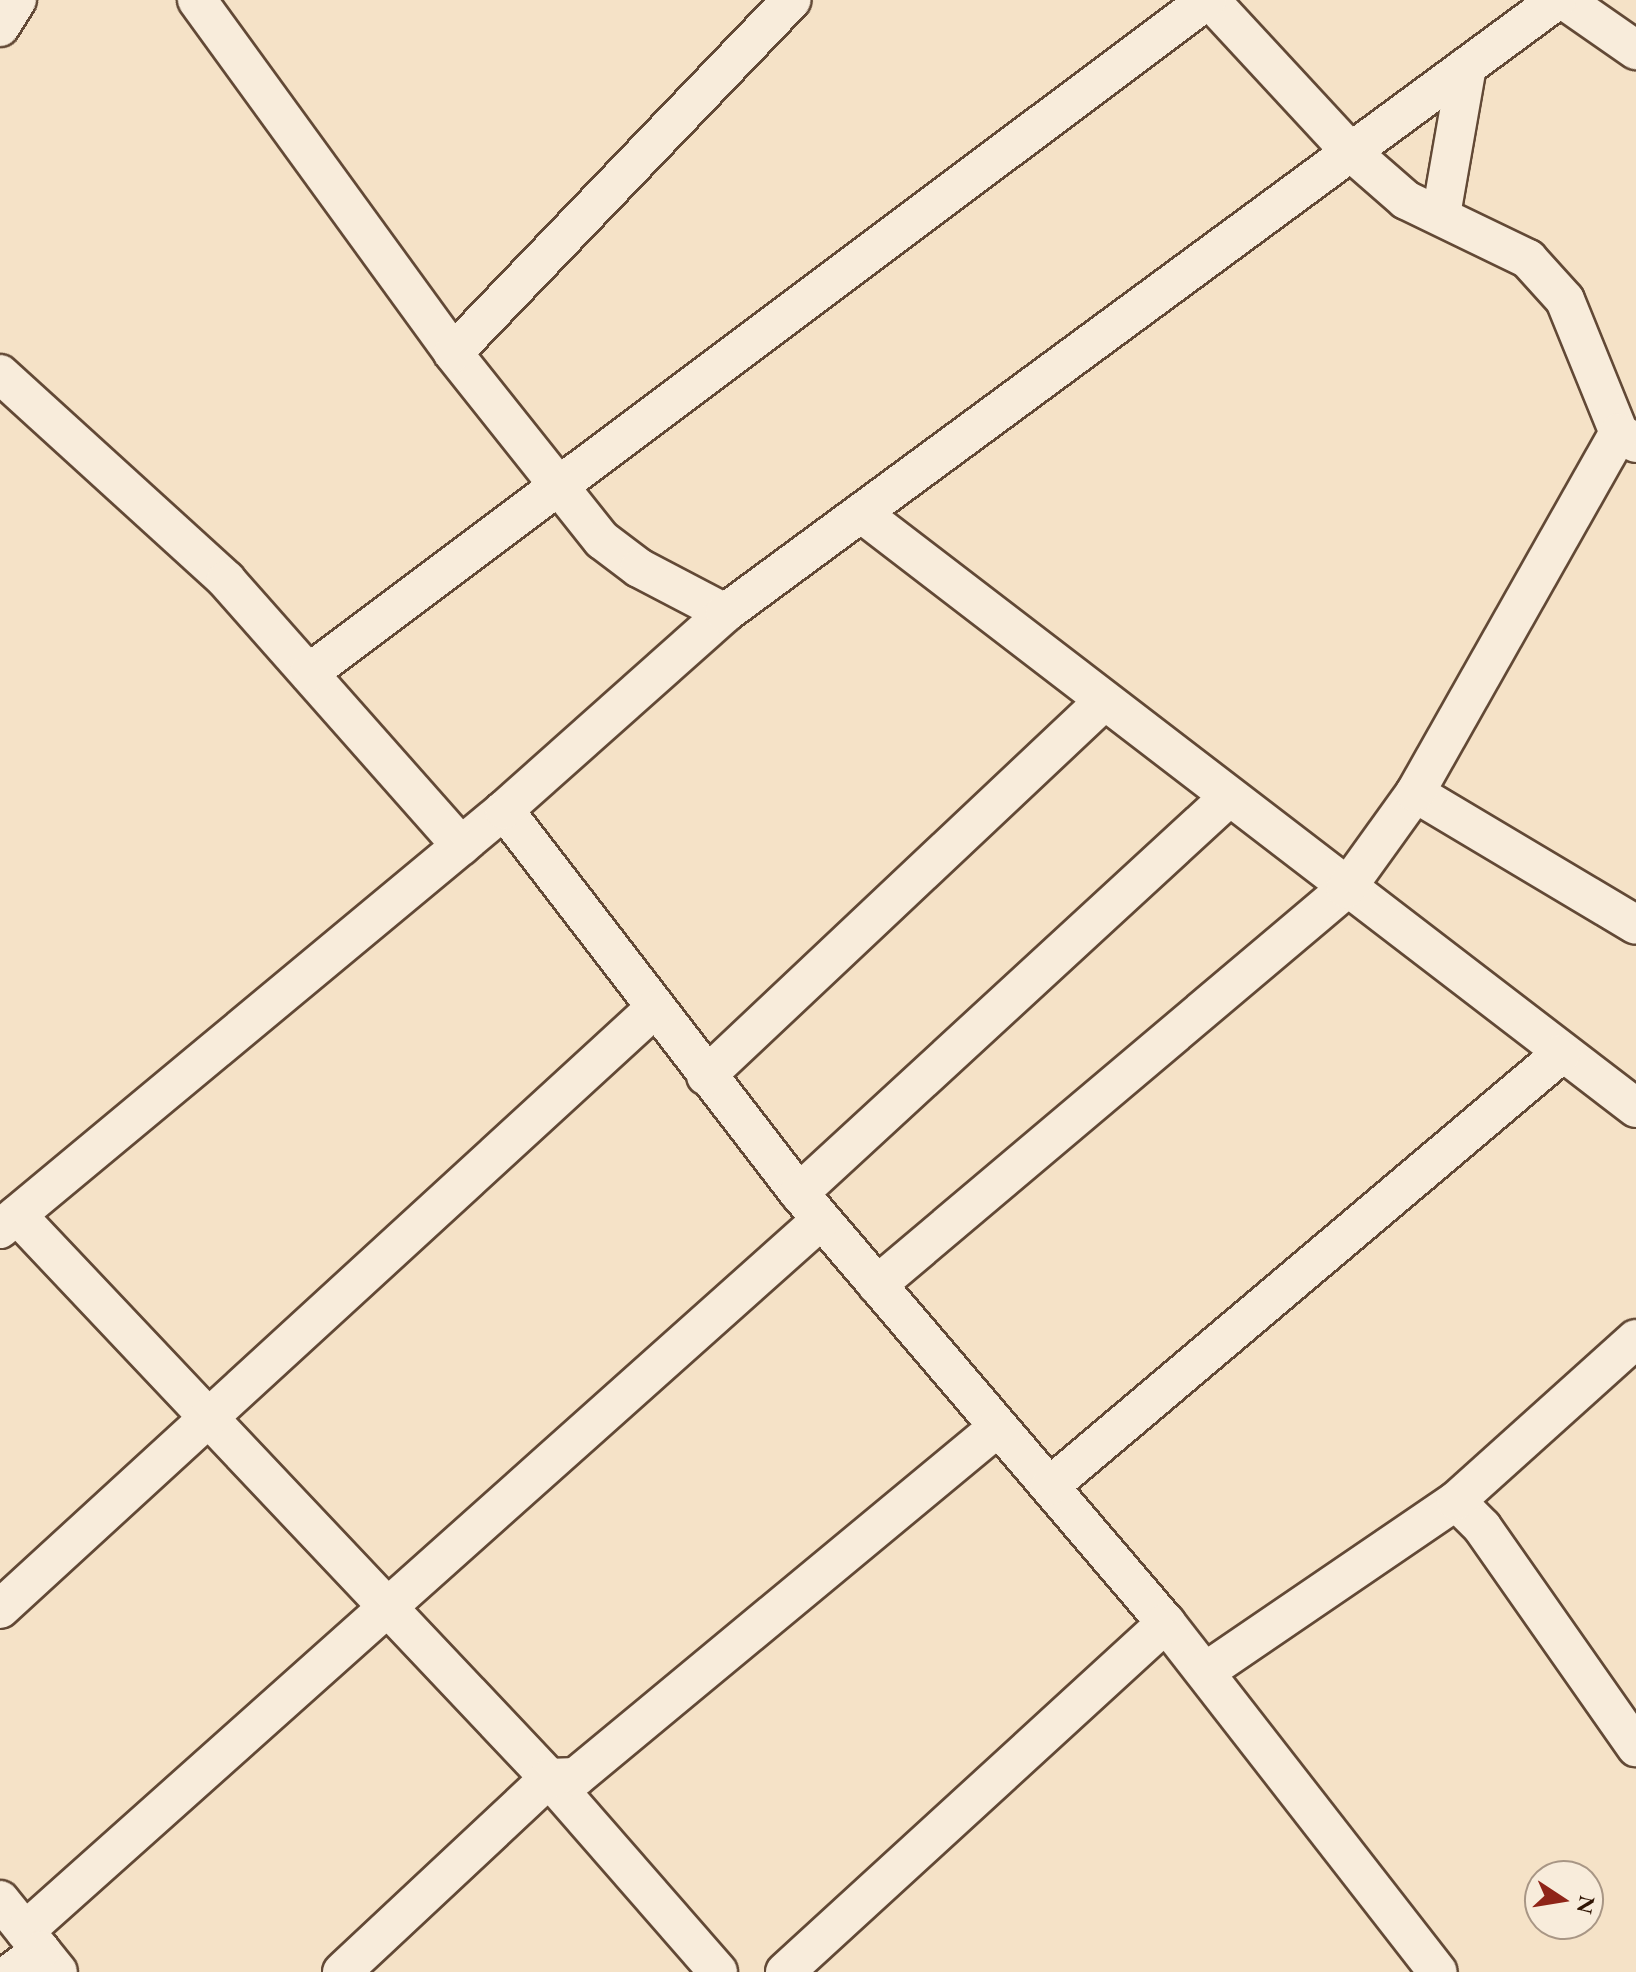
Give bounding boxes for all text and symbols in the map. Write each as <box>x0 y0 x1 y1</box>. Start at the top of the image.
north arrow <box>1524 1860 1604 1940</box>
text: N <box>1570 1893 1602 1916</box>

